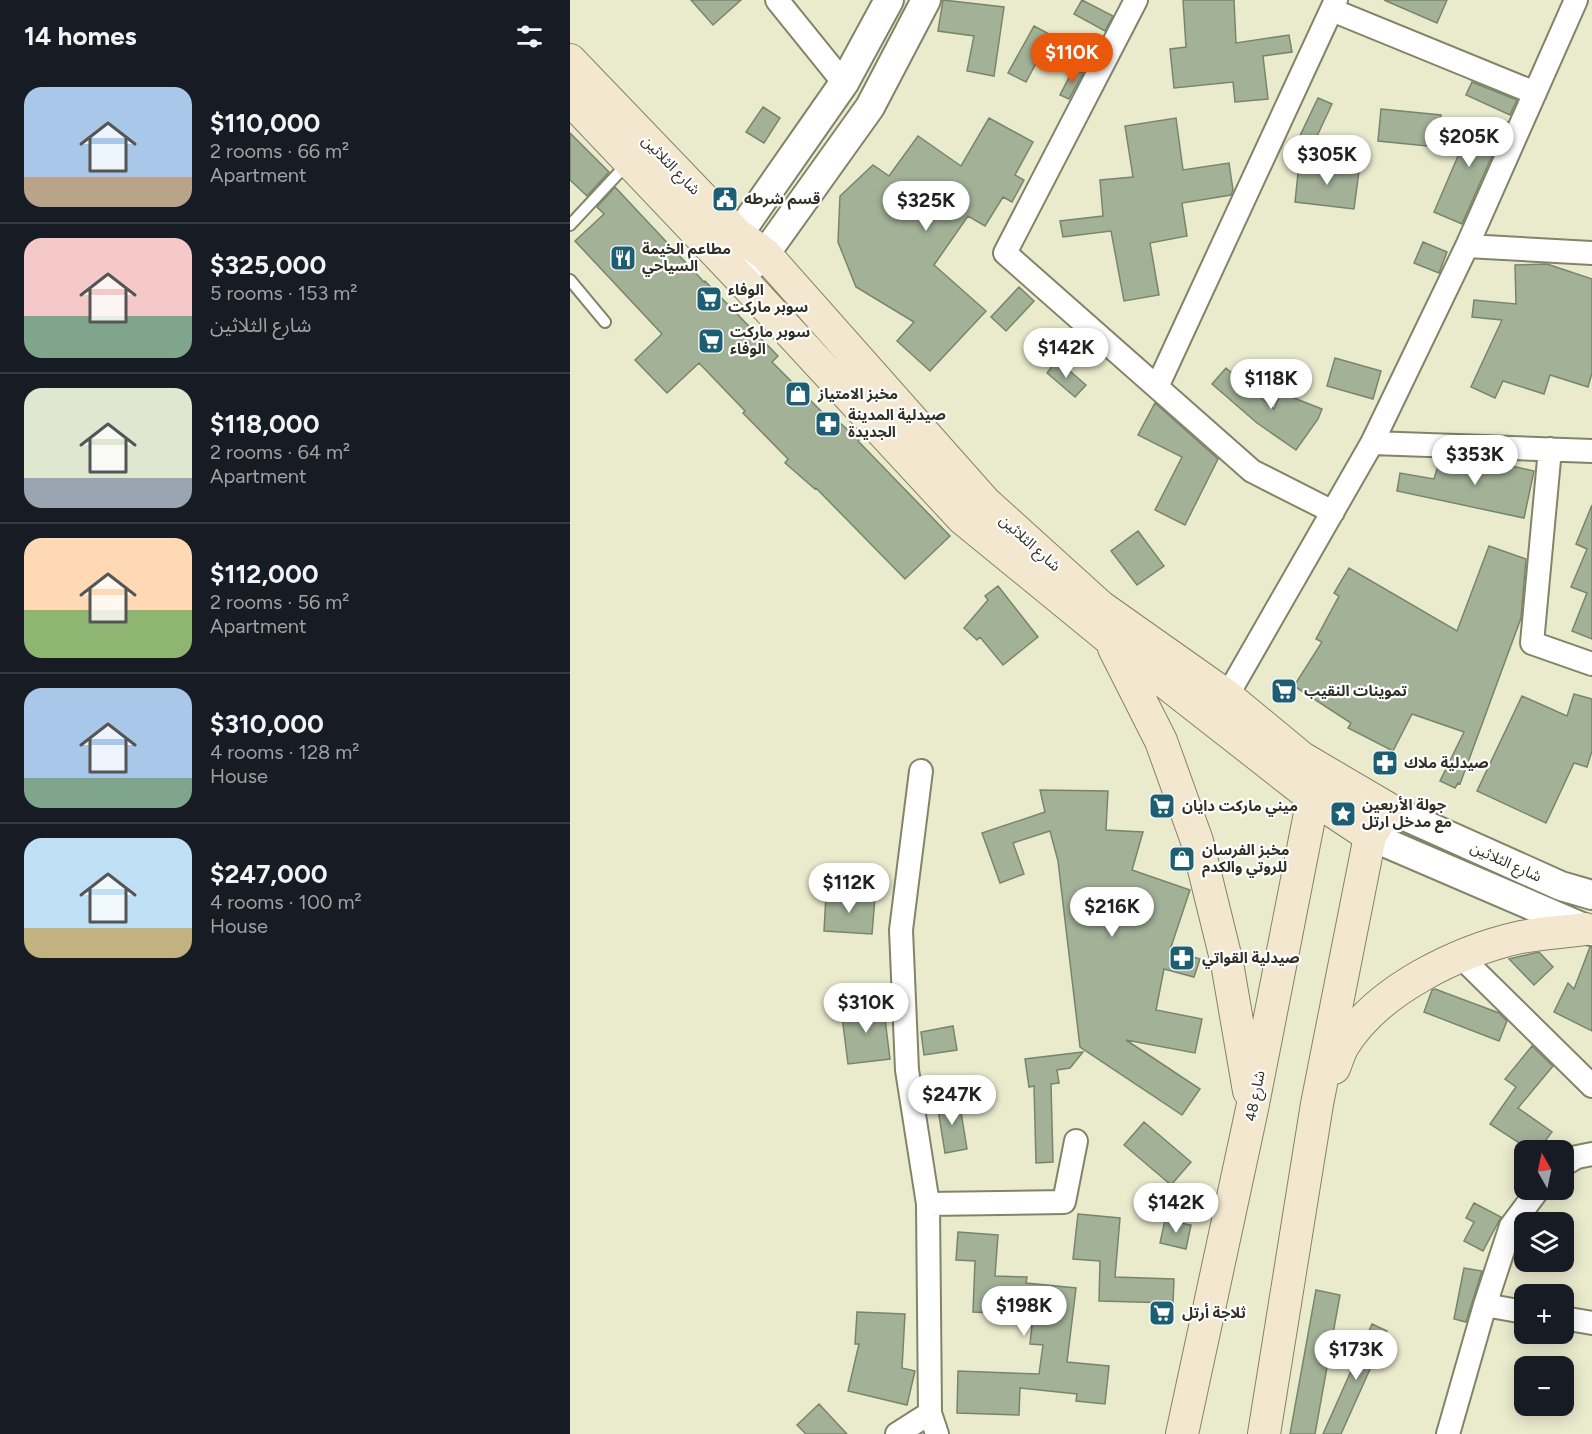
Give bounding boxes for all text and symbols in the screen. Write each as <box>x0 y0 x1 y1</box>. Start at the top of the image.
text: 14 homes <box>24 20 137 52</box>
icon: filters <box>513 20 546 53</box>
pin: $110K <box>1030 33 1114 84</box>
text: $110K <box>1045 40 1099 64</box>
text: $110,000 <box>210 107 320 139</box>
icon: home <box>72 111 144 183</box>
pin: $205K <box>1427 117 1511 168</box>
text: $205K <box>1439 124 1499 148</box>
street label: شارع الثلاثين <box>636 131 704 201</box>
pin: $305K <box>1285 135 1369 186</box>
text: 2 rooms · 66 m² <box>210 139 349 163</box>
text: $305K <box>1297 142 1357 166</box>
text: Apartment <box>210 163 307 187</box>
pin: $325K <box>884 181 968 232</box>
public building icon: قسم شرطه <box>710 184 740 214</box>
text: $325K <box>897 188 955 212</box>
place label: قسم شرطه <box>744 190 820 210</box>
place label: مطاعم الخيمة السياحي <box>642 240 731 277</box>
restaurant icon: مطاعم الخيمة السياحي <box>608 243 638 273</box>
text: $325,000 <box>210 249 326 281</box>
icon: home <box>72 262 144 334</box>
text: 5 rooms · 153 m² <box>210 281 358 305</box>
place label: الوفاء سوبر ماركت <box>728 281 808 316</box>
supermarket icon: الوفاء سوبر ماركت <box>694 284 724 314</box>
text: شارع الثلاثين <box>210 313 311 337</box>
place label: سوبر ماركت الوفاء <box>730 323 810 358</box>
supermarket icon: سوبر ماركت الوفاء <box>696 326 726 356</box>
pin: $142K <box>1024 328 1108 379</box>
text: $142K <box>1037 335 1095 359</box>
pin: $118K <box>1229 359 1313 410</box>
text: $118K <box>1244 366 1298 390</box>
shop icon: مخبز الامتياز <box>783 379 813 409</box>
place label: مخبز الامتياز <box>817 385 898 403</box>
place label: صيدلية المدينة الجديدة <box>848 406 946 441</box>
text: $118,000 <box>210 408 320 440</box>
pharmacy icon: صيدلية المدينة الجديدة <box>813 409 843 439</box>
icon: home <box>72 412 144 484</box>
pin: $353K <box>1433 435 1517 486</box>
text: 2 rooms · 64 m² <box>210 440 350 464</box>
text: $353K <box>1446 442 1504 466</box>
text: Apartment <box>210 464 307 488</box>
street label: شارع الثلاثين <box>994 511 1064 578</box>
text: $112,000 <box>210 558 319 590</box>
icon: home <box>72 562 144 634</box>
text: 2 rooms · 56 m² <box>210 590 349 614</box>
text: Apartment <box>210 614 307 638</box>
supermarket icon: تموينات النقيب <box>1269 676 1299 706</box>
place label: تموينات النقيب <box>1304 682 1408 700</box>
text: $310,000 <box>210 708 324 740</box>
icon: home <box>72 712 144 784</box>
text: 4 rooms · 128 m² <box>210 740 360 764</box>
pharmacy icon: صيدلية ملاك <box>1370 748 1400 778</box>
place label: صيدلية ملاك <box>1404 754 1489 772</box>
text: House <box>210 764 268 788</box>
supermarket icon: ميني ماركت دايان <box>1147 791 1177 821</box>
place label: جولة الأربعين مع مدخل ارتل <box>1362 796 1452 833</box>
place label: ميني ماركت دايان <box>1182 797 1298 817</box>
place icon: جولة الأربعين مع مدخل ارتل <box>1328 799 1358 829</box>
street label: شارع الثلاثين <box>1466 838 1545 889</box>
place label: مخبز الفرسان للروتي والكدم <box>1202 841 1290 878</box>
shop icon: مخبز الفرسان للروتي والكدم <box>1167 844 1197 874</box>
text: $247,000 <box>210 858 328 890</box>
icon: home <box>72 862 144 934</box>
pin: $112K <box>807 863 891 914</box>
text: $112K <box>823 870 875 894</box>
pin: $216K <box>1070 887 1154 938</box>
text: 4 rooms · 100 m² <box>210 890 362 914</box>
text: $216K <box>1084 894 1140 918</box>
text: House <box>210 914 268 938</box>
pharmacy icon: صيدلية القواتي <box>1167 943 1197 973</box>
place label: صيدلية القواتي <box>1202 949 1300 969</box>
pin: $310K <box>824 983 908 1034</box>
text: $310K <box>838 990 894 1014</box>
street label: شارع 48 <box>1241 1069 1272 1124</box>
pin: $247K <box>910 1075 994 1126</box>
text: $247K <box>922 1082 982 1106</box>
north arrow <box>1514 1140 1574 1200</box>
map controls <box>1514 1140 1574 1416</box>
pin: $142K <box>1134 1183 1218 1234</box>
text: $142K <box>1147 1190 1205 1214</box>
button: layers <box>1514 1212 1574 1272</box>
button: + <box>1514 1284 1574 1344</box>
pin: $198K <box>982 1286 1066 1337</box>
text: $198K <box>996 1293 1052 1317</box>
supermarket icon: ثلاجة أرتل <box>1147 1298 1177 1328</box>
place label: ثلاجة أرتل <box>1182 1303 1246 1322</box>
pin: $173K <box>1314 1330 1398 1381</box>
text: $173K <box>1328 1337 1384 1361</box>
button: − <box>1514 1356 1574 1416</box>

